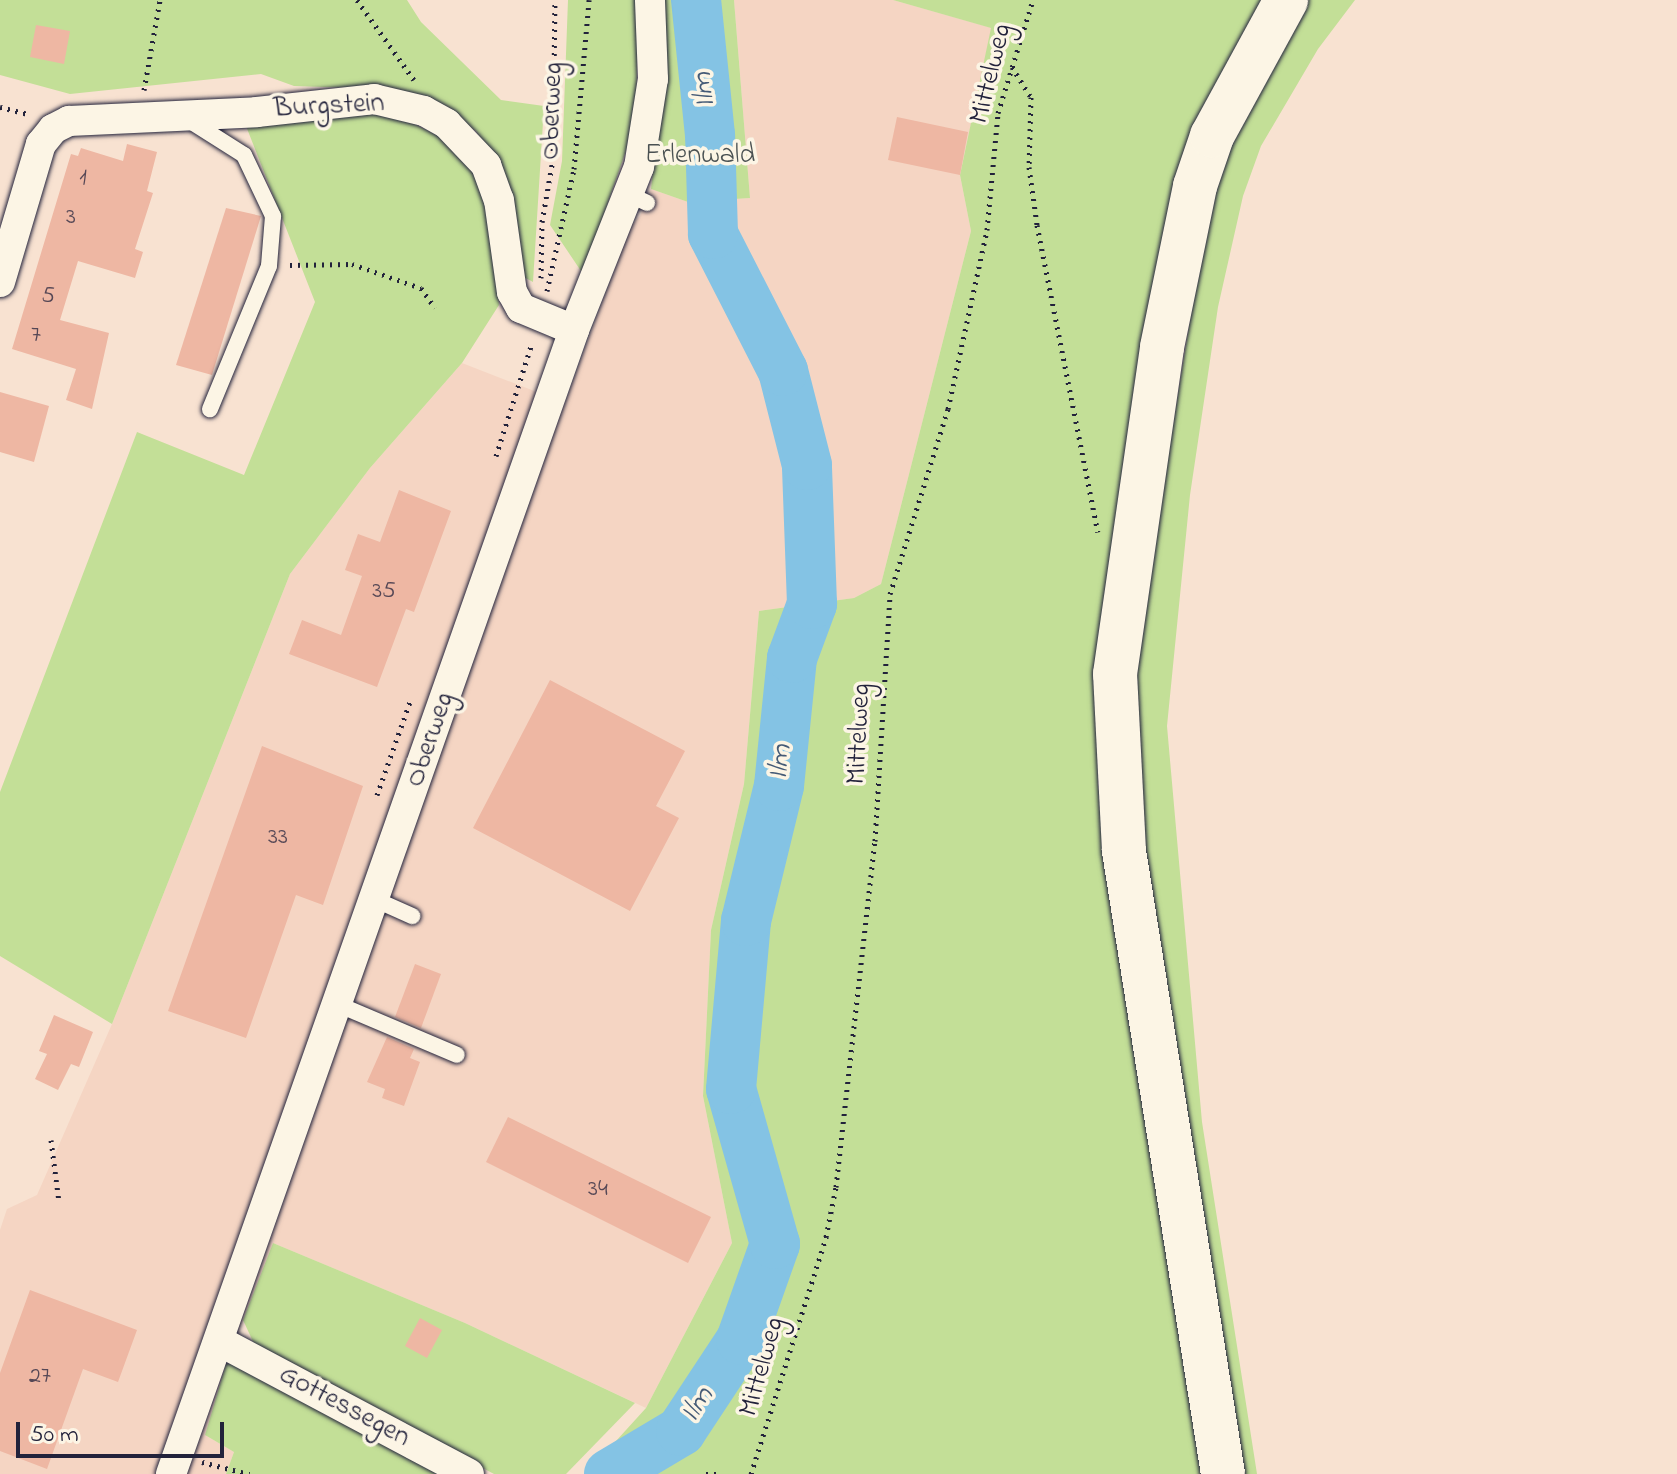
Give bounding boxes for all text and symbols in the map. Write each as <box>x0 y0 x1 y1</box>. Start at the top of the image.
street label: Mittelweg <box>963 21 1021 127</box>
street label: Oberweg <box>535 61 571 161</box>
water label: Ilm <box>685 71 725 109</box>
street label: Burgstein <box>273 87 385 127</box>
park label: Erlenwald <box>645 139 755 173</box>
house number: 1 <box>79 165 87 193</box>
house number: 3 <box>66 204 76 232</box>
house number: 5 <box>41 283 55 311</box>
house number: 7 <box>31 322 41 350</box>
house number: 35 <box>372 578 396 606</box>
street label: Mittelweg <box>841 682 879 786</box>
street label: Oberweg <box>399 688 463 792</box>
water label: Ilm <box>761 742 801 782</box>
house number: 33 <box>268 824 288 852</box>
house number: 34 <box>588 1176 608 1204</box>
street label: Mittelweg <box>733 1314 793 1420</box>
street label: Gottessegen <box>273 1358 415 1456</box>
house number: 27 <box>29 1363 51 1391</box>
water label: Ilm <box>673 1380 723 1430</box>
scale bar <box>20 1406 228 1456</box>
text: 50 m <box>30 1418 79 1453</box>

